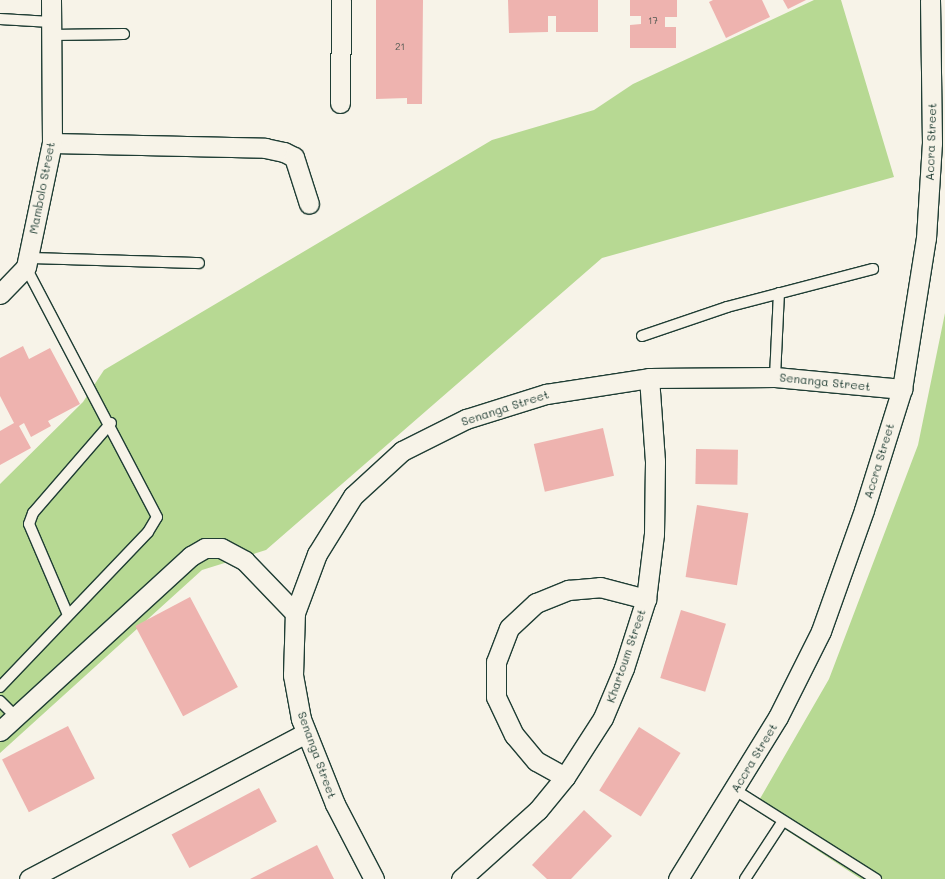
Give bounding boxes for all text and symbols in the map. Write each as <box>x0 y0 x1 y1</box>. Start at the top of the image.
house number: 17 <box>648 15 658 27</box>
house number: 21 <box>395 41 405 53</box>
street label: Accra Street <box>922 103 940 181</box>
street label: Mambolo Street <box>26 141 58 235</box>
street label: Senanga Street <box>779 370 871 394</box>
street label: Senanga Street <box>459 387 551 429</box>
street label: Accra Street <box>861 422 897 500</box>
street label: Khartoum Street <box>603 607 649 705</box>
street label: Senanga Street <box>295 710 339 800</box>
street label: Accra Street <box>728 721 780 795</box>

